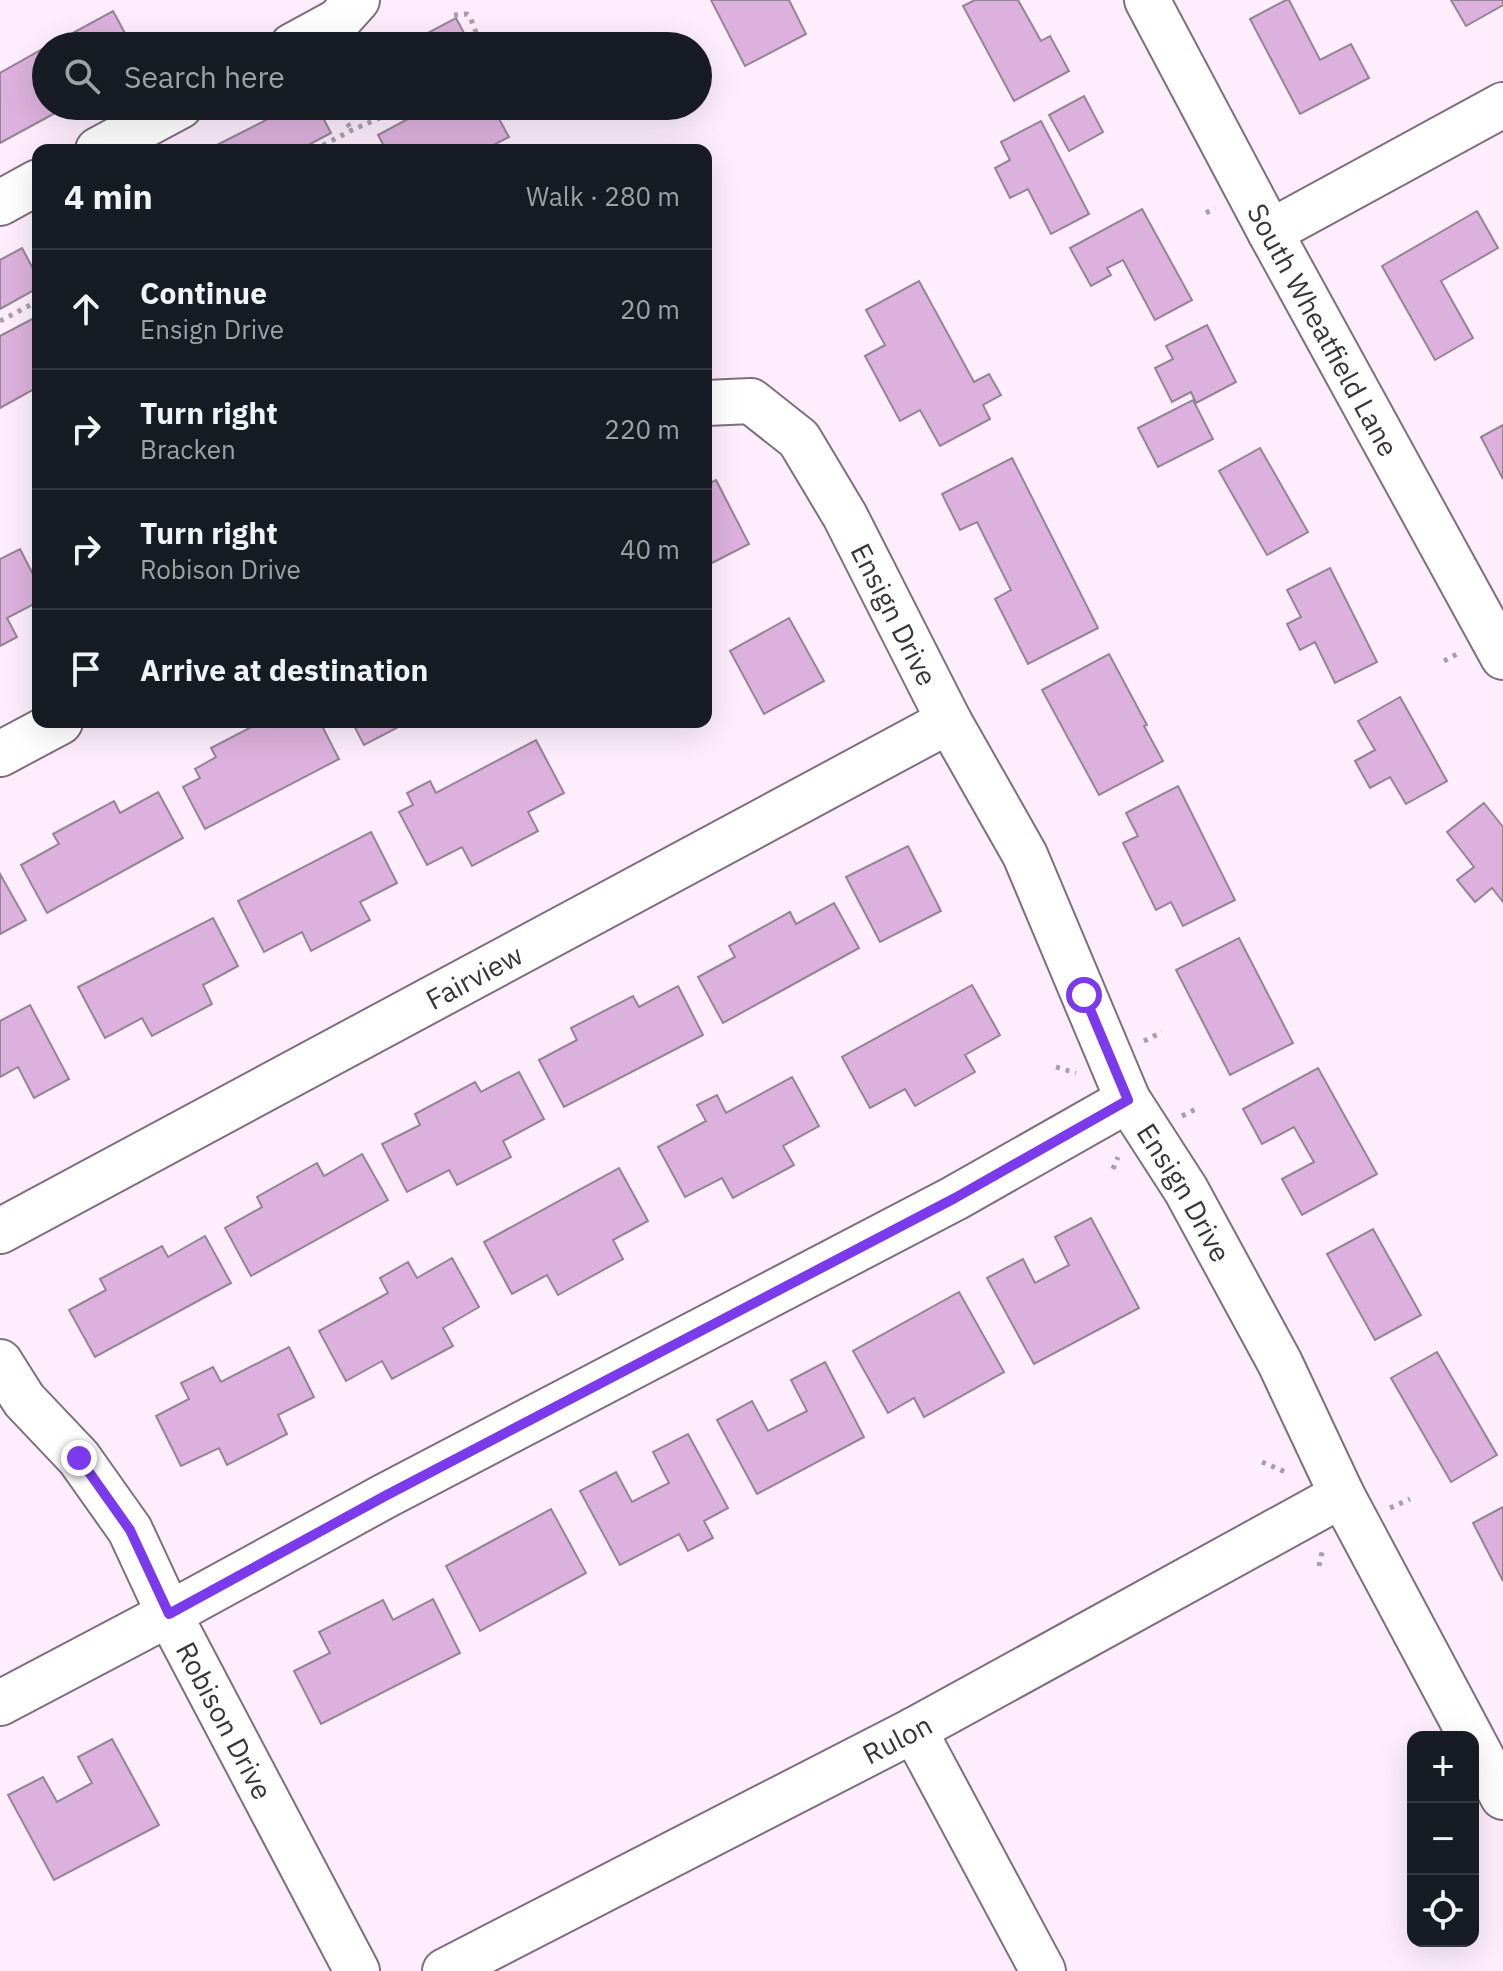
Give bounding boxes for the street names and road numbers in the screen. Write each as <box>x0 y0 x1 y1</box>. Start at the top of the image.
street label: South Wheatfield Lane <box>1240 197 1408 463</box>
street label: Ensign Drive <box>843 537 946 692</box>
street label: Fairview <box>419 935 529 1017</box>
street label: Ensign Drive <box>1129 1116 1240 1268</box>
street label: Robison Drive <box>168 1635 282 1806</box>
street label: Rulon <box>856 1705 938 1772</box>

